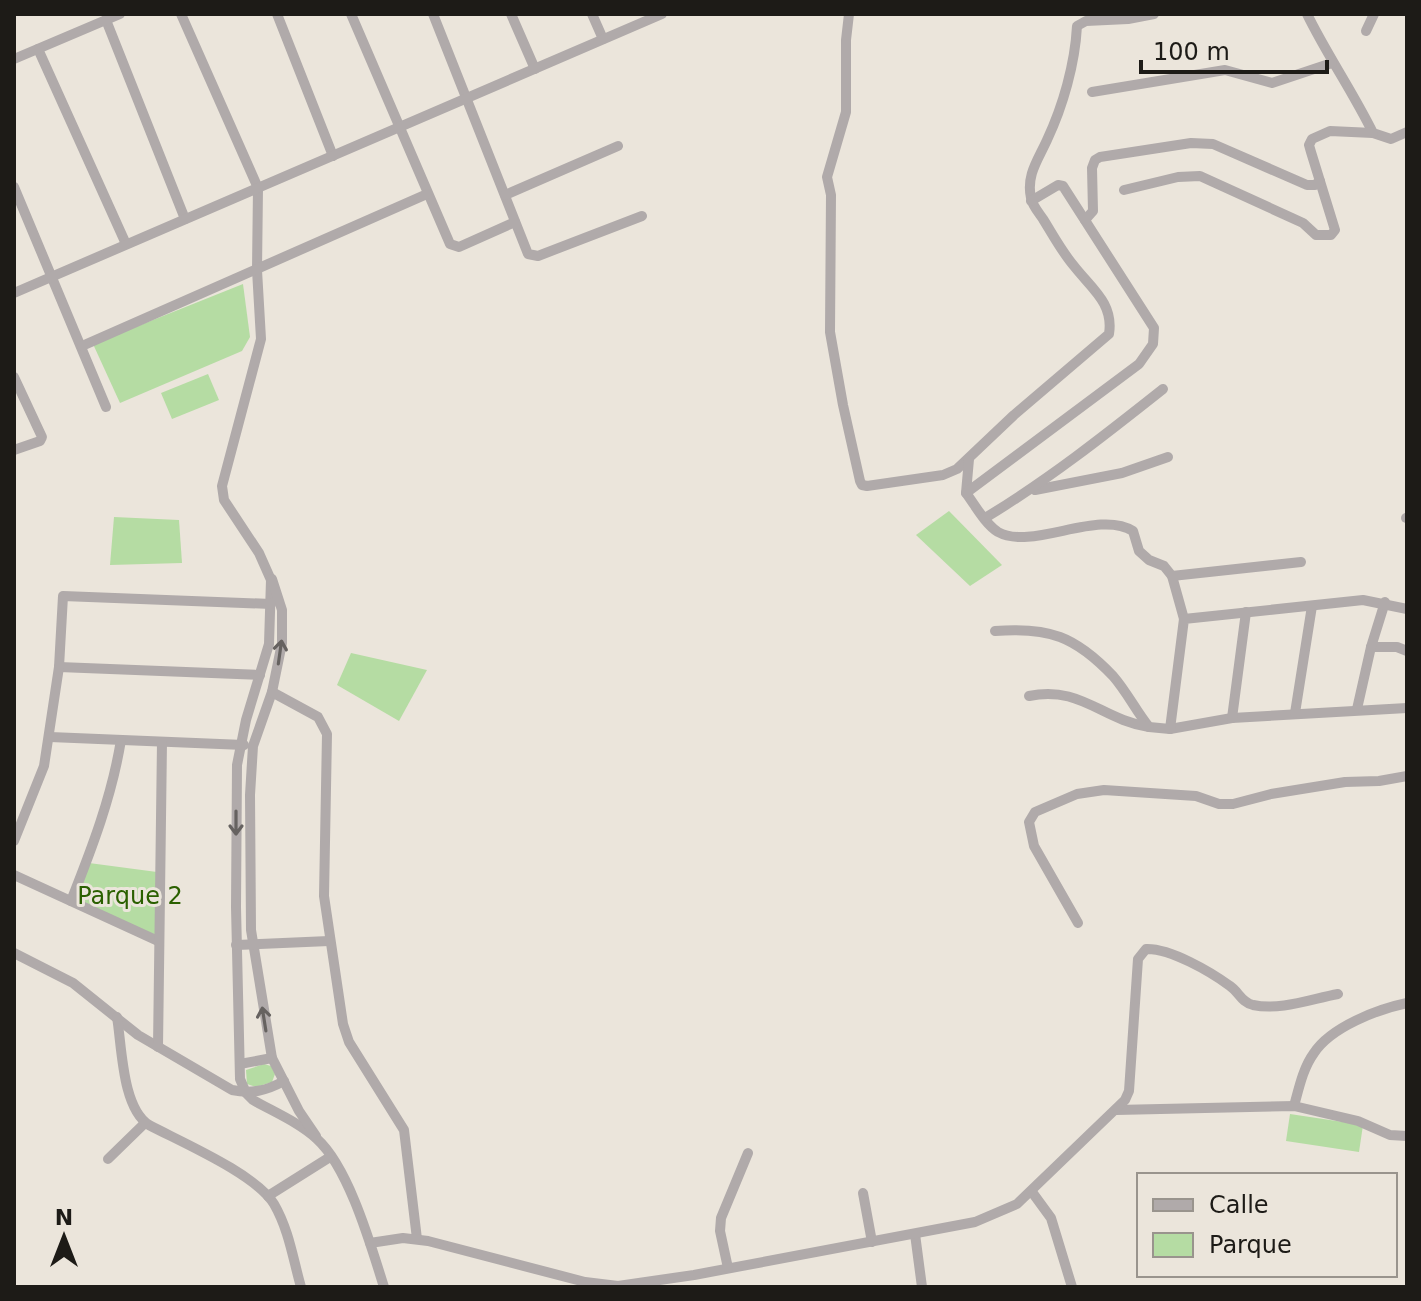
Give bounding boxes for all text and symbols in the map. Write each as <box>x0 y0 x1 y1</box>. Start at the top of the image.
scale bar <box>1141 24 1327 74</box>
text: 100 m <box>1153 38 1230 66</box>
one-way arrow <box>273 639 288 666</box>
one-way arrow <box>229 809 244 836</box>
park label: Parque 2 <box>77 882 183 910</box>
one-way arrow <box>256 1006 271 1032</box>
legend <box>1137 1173 1397 1277</box>
text: Calle <box>1209 1191 1269 1219</box>
north arrow <box>24 1197 104 1277</box>
text: N <box>55 1205 73 1230</box>
text: Parque <box>1209 1231 1292 1259</box>

